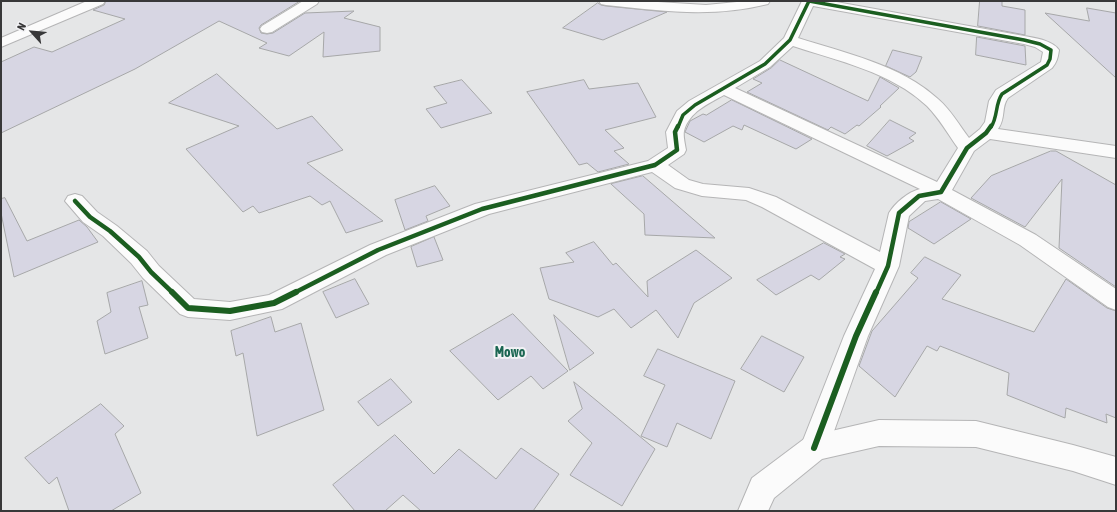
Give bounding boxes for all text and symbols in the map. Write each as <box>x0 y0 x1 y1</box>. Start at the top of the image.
north arrow <box>12 12 52 52</box>
text: N <box>14 21 28 32</box>
district label: Mowo <box>495 345 525 361</box>

